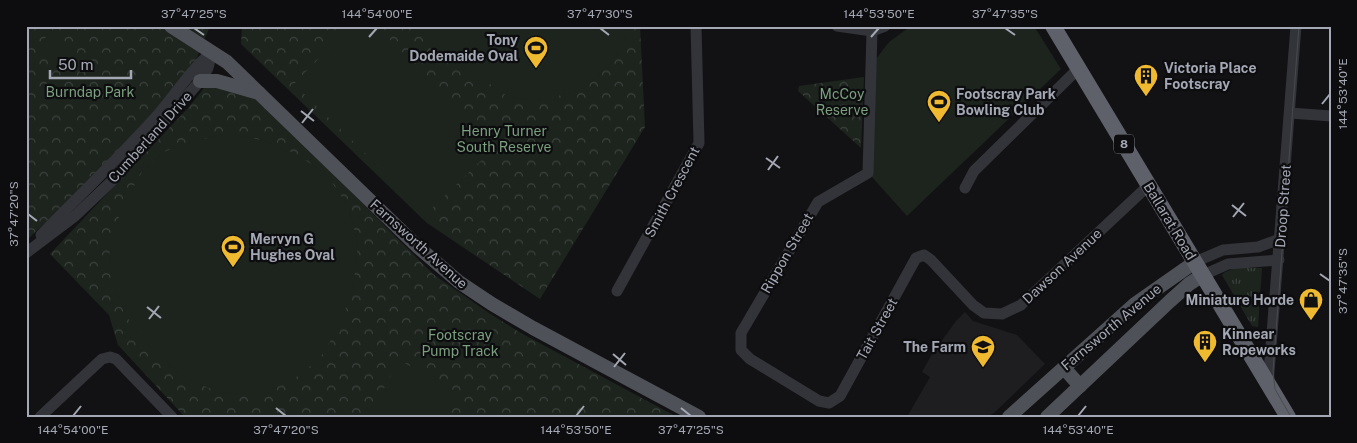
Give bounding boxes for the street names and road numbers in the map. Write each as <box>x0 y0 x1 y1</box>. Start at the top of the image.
street label: Cumberland Drive <box>105 88 195 186</box>
road number: 8 <box>1114 134 1134 154</box>
street label: Smith Crescent <box>641 144 703 240</box>
street label: Droop Street <box>1272 164 1294 248</box>
street label: Ballarat Road <box>1141 179 1199 263</box>
street label: Farnsworth Avenue <box>367 196 471 292</box>
street label: Rippon Street <box>758 210 816 296</box>
street label: Dawson Avenue <box>1019 225 1105 307</box>
street label: Farnsworth Avenue <box>1058 281 1164 373</box>
street label: Tait Street <box>853 295 901 363</box>

